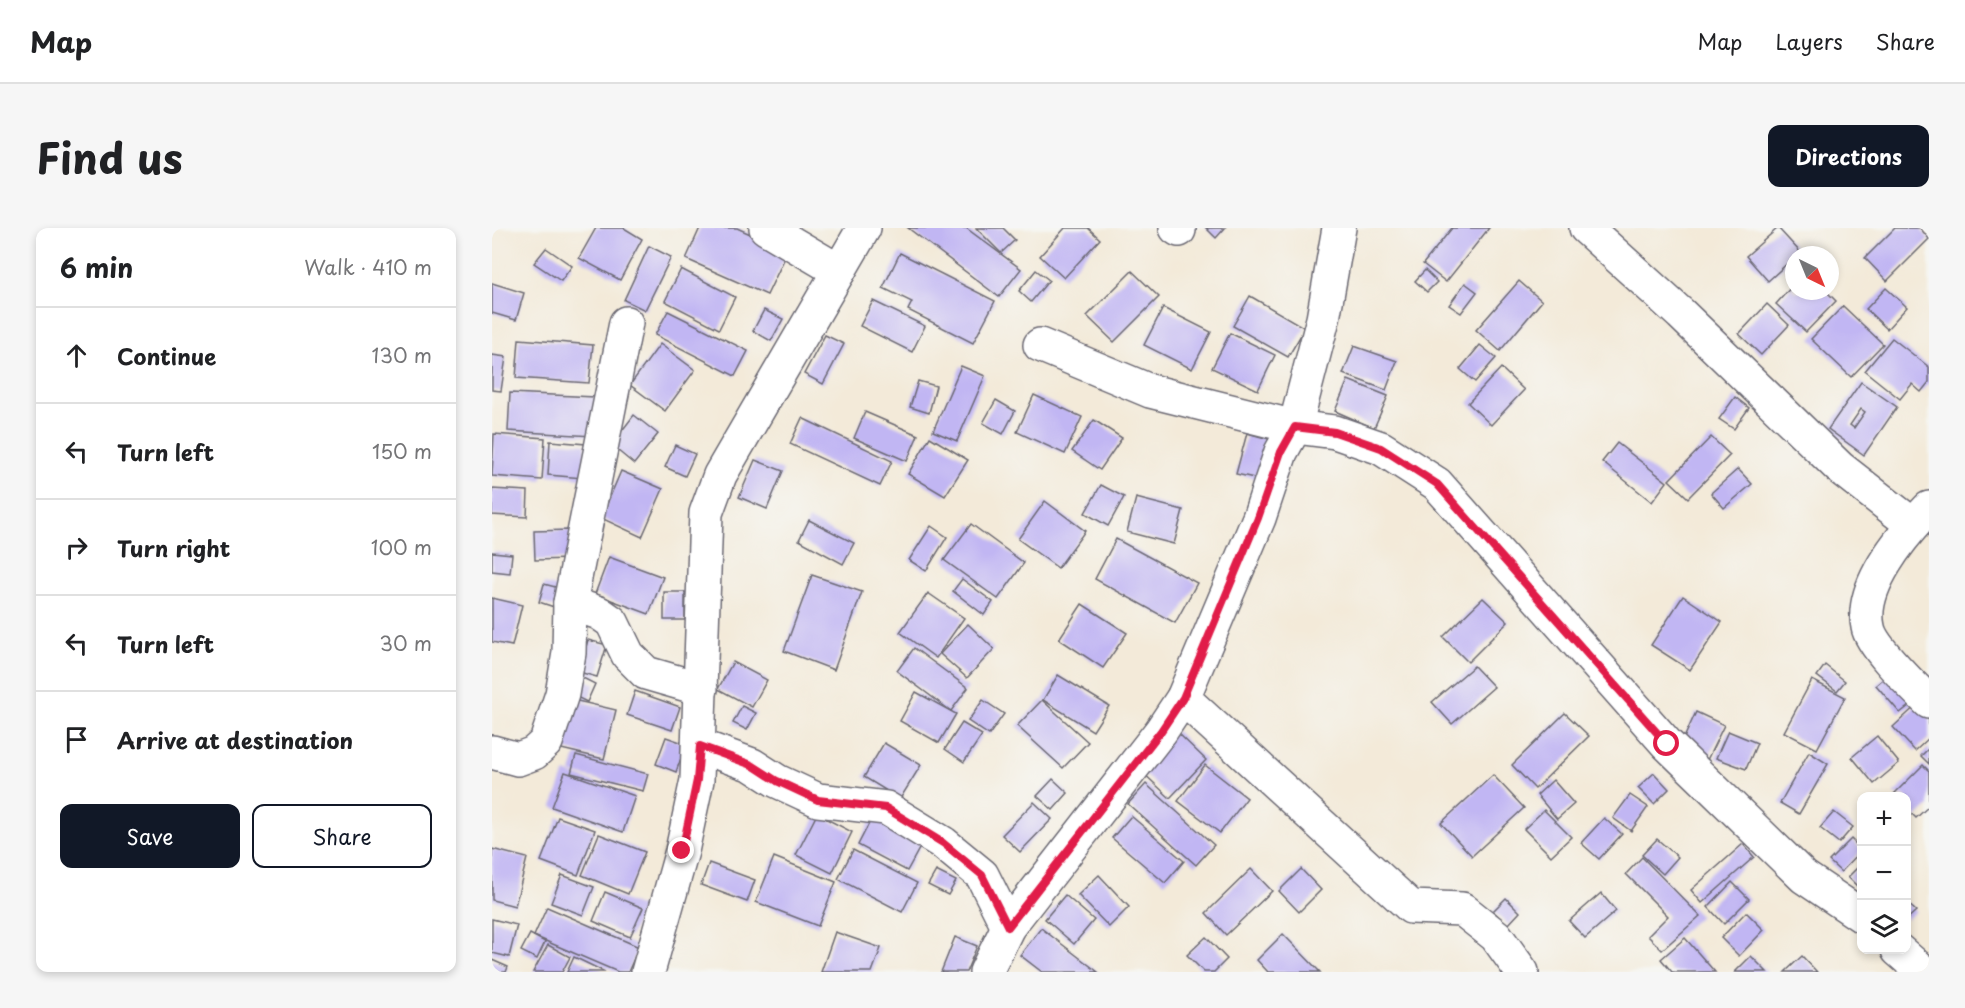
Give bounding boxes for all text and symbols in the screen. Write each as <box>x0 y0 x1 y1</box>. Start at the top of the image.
text: Map <box>30 20 92 63</box>
text: Map <box>1698 25 1742 57</box>
text: Layers <box>1775 25 1843 57</box>
text: Share <box>1876 25 1935 57</box>
text: Find us <box>36 125 183 188</box>
button: Directions <box>1768 125 1929 187</box>
north arrow <box>1785 246 1839 300</box>
text: 6 min <box>60 248 133 287</box>
text: Walk · 410 m <box>304 252 432 282</box>
icon: ahead <box>60 339 93 372</box>
text: Continue <box>117 339 216 372</box>
text: 130 m <box>372 340 432 370</box>
icon: left <box>60 435 93 468</box>
text: Turn left <box>117 435 214 468</box>
text: 150 m <box>372 436 432 466</box>
icon: right <box>60 531 93 564</box>
text: Turn right <box>117 531 230 564</box>
text: 100 m <box>371 532 432 562</box>
icon: left <box>60 627 93 660</box>
text: Turn left <box>117 627 214 660</box>
text: 30 m <box>379 628 432 658</box>
icon: arrive <box>60 723 93 756</box>
text: Arrive at destination <box>117 723 353 756</box>
route start <box>1653 730 1679 756</box>
map controls <box>1857 792 1911 954</box>
button: + <box>1857 792 1911 846</box>
button: Save <box>60 804 240 868</box>
button: Share <box>252 804 432 868</box>
route end <box>668 837 694 863</box>
button: − <box>1857 846 1911 900</box>
button: layers <box>1857 900 1911 954</box>

